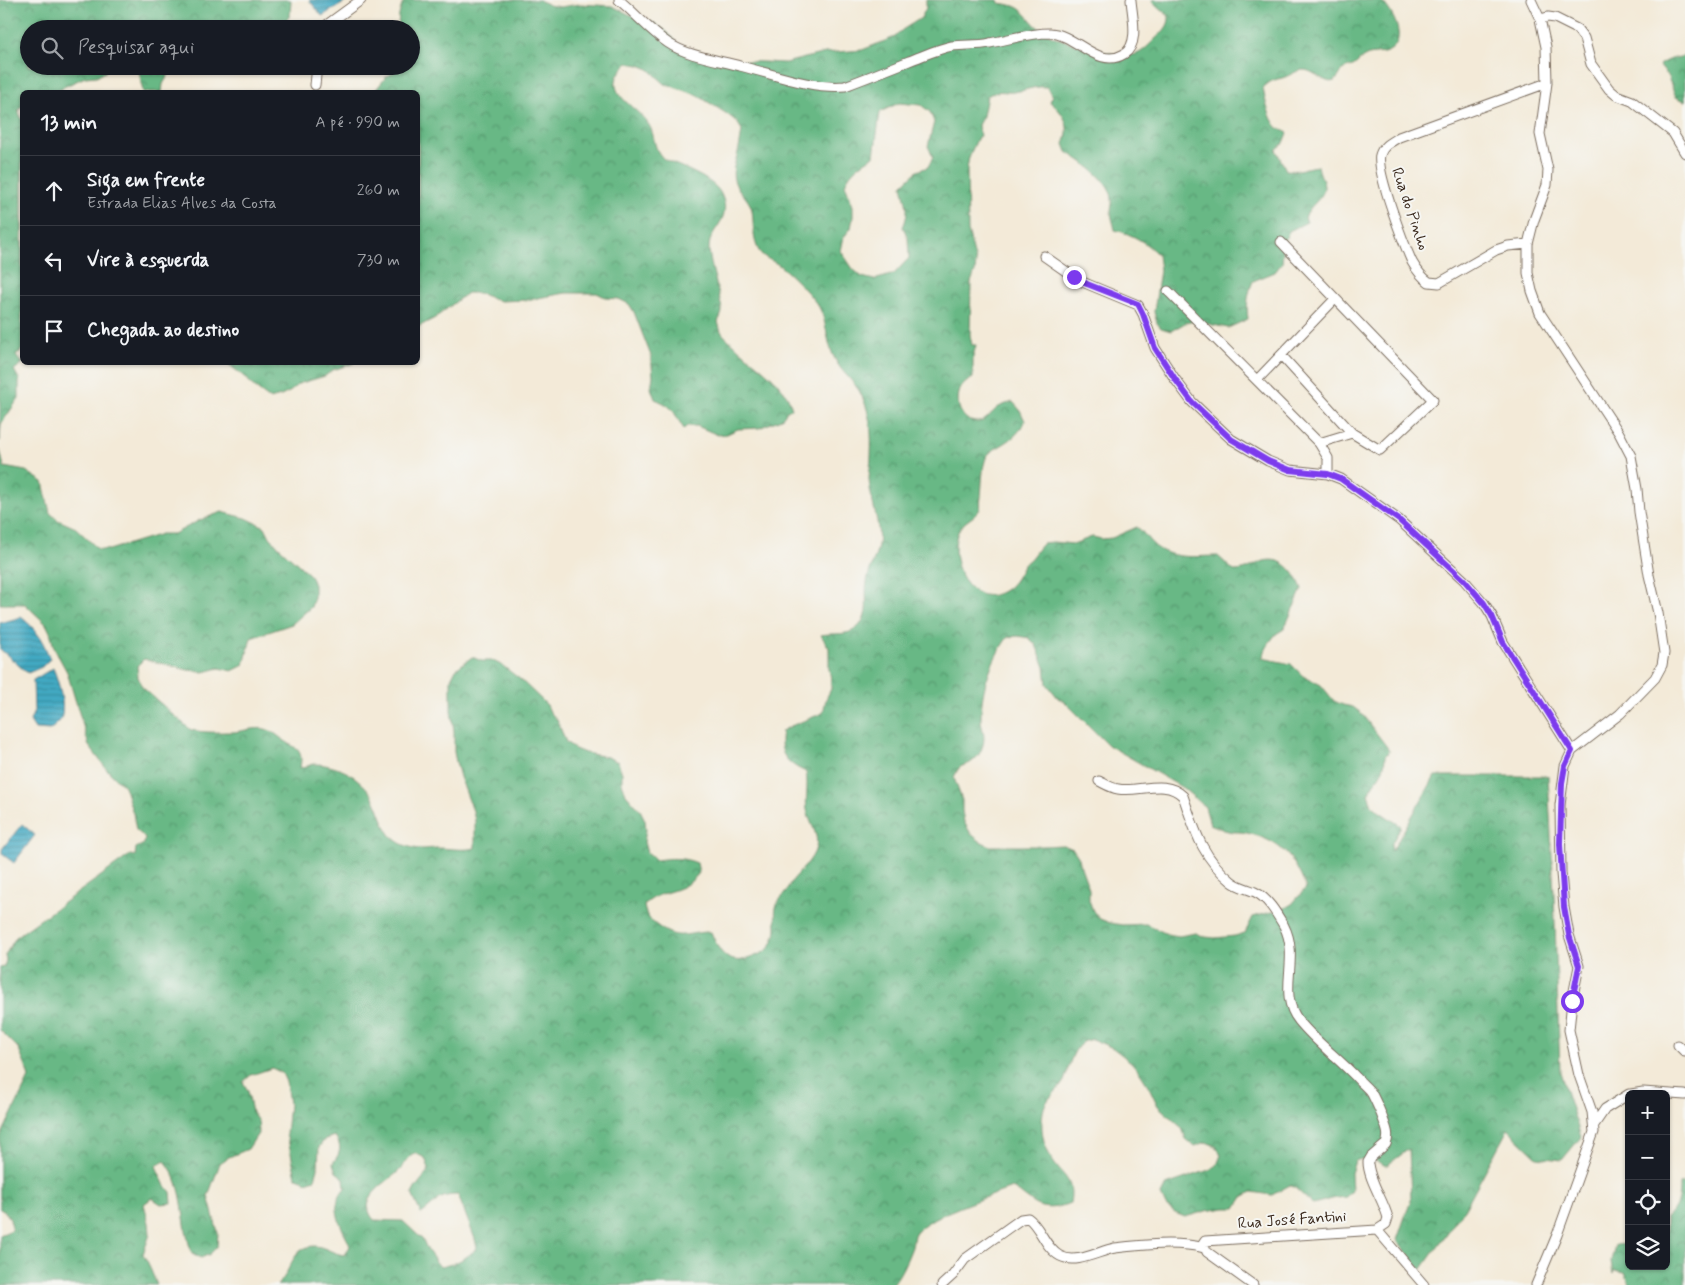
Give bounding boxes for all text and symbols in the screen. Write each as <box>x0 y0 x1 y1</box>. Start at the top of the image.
search box <box>20 20 420 75</box>
icon: search <box>38 34 66 62</box>
text: Pesquisar aqui <box>78 35 194 60</box>
text: 13 min <box>40 109 97 137</box>
text: A pé · 990 m <box>315 112 400 133</box>
street label: Rua do Pinho <box>1386 165 1434 253</box>
text: Siga em frente <box>87 168 205 193</box>
icon: ahead <box>40 177 68 205</box>
text: 260 m <box>357 180 400 201</box>
text: Estrada Elias Alves da Costa <box>87 193 277 214</box>
icon: left <box>40 247 68 275</box>
text: Vire à esquerda <box>87 248 209 273</box>
text: 730 m <box>357 250 400 271</box>
route end <box>1063 266 1086 289</box>
icon: arrive <box>40 317 68 345</box>
text: Chegada ao destino <box>87 318 239 343</box>
route start <box>1561 990 1584 1013</box>
map controls <box>1625 1090 1670 1270</box>
button: + <box>1625 1090 1670 1135</box>
button: − <box>1625 1135 1670 1180</box>
button: locate <box>1625 1180 1670 1225</box>
street label: Rua José Fantini <box>1237 1206 1347 1234</box>
button: layers <box>1625 1225 1670 1270</box>

